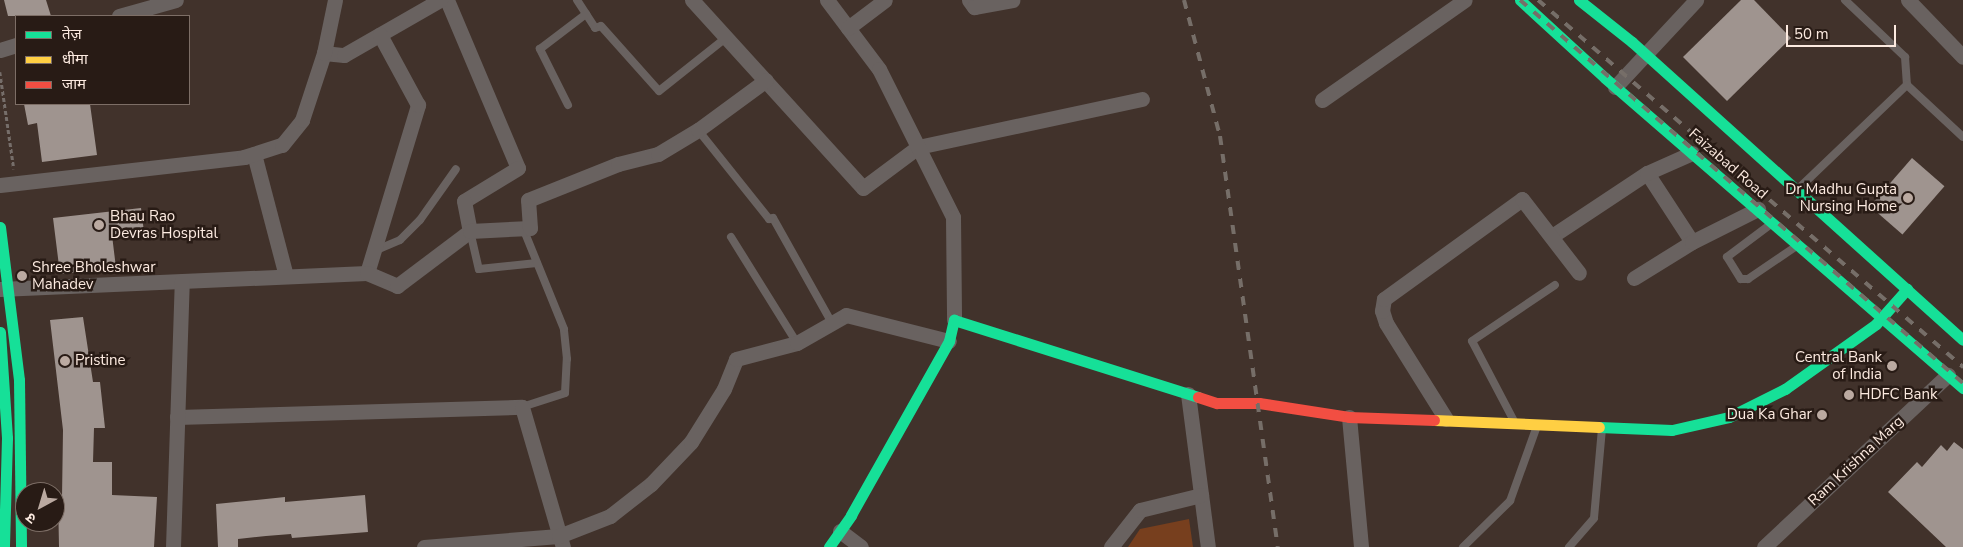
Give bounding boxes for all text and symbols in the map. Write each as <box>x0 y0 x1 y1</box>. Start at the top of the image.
legend <box>15 15 190 105</box>
scale bar <box>1788 15 1898 47</box>
text: तेज़ <box>62 24 82 44</box>
text: 50 m <box>1794 24 1829 44</box>
text: धीमा <box>62 49 88 69</box>
text: जाम <box>62 74 86 94</box>
street label: Faizabad Road <box>1685 125 1771 203</box>
place label: Dr Madhu Gupta Nursing Home <box>1785 180 1897 215</box>
marker: Dr Madhu Gupta Nursing Home <box>1901 191 1915 205</box>
place label: Bhau Rao Devras Hospital <box>110 207 218 242</box>
marker: Bhau Rao Devras Hospital <box>92 218 106 232</box>
place label: Shree Bholeshwar Mahadev <box>32 258 156 293</box>
marker: Shree Bholeshwar Mahadev <box>16 270 28 282</box>
place label: Central Bank of India <box>1795 348 1882 383</box>
place label: Pristine <box>75 352 126 370</box>
marker: Pristine <box>59 355 71 367</box>
marker: Central Bank of India <box>1886 360 1898 372</box>
place label: HDFC Bank <box>1859 386 1938 404</box>
marker: HDFC Bank <box>1843 389 1855 401</box>
place label: Dua Ka Ghar <box>1727 406 1812 424</box>
marker: Dua Ka Ghar <box>1816 409 1828 421</box>
street label: Ram Krishna Marg <box>1805 412 1907 510</box>
north arrow <box>15 482 65 532</box>
text: उ <box>22 508 40 528</box>

